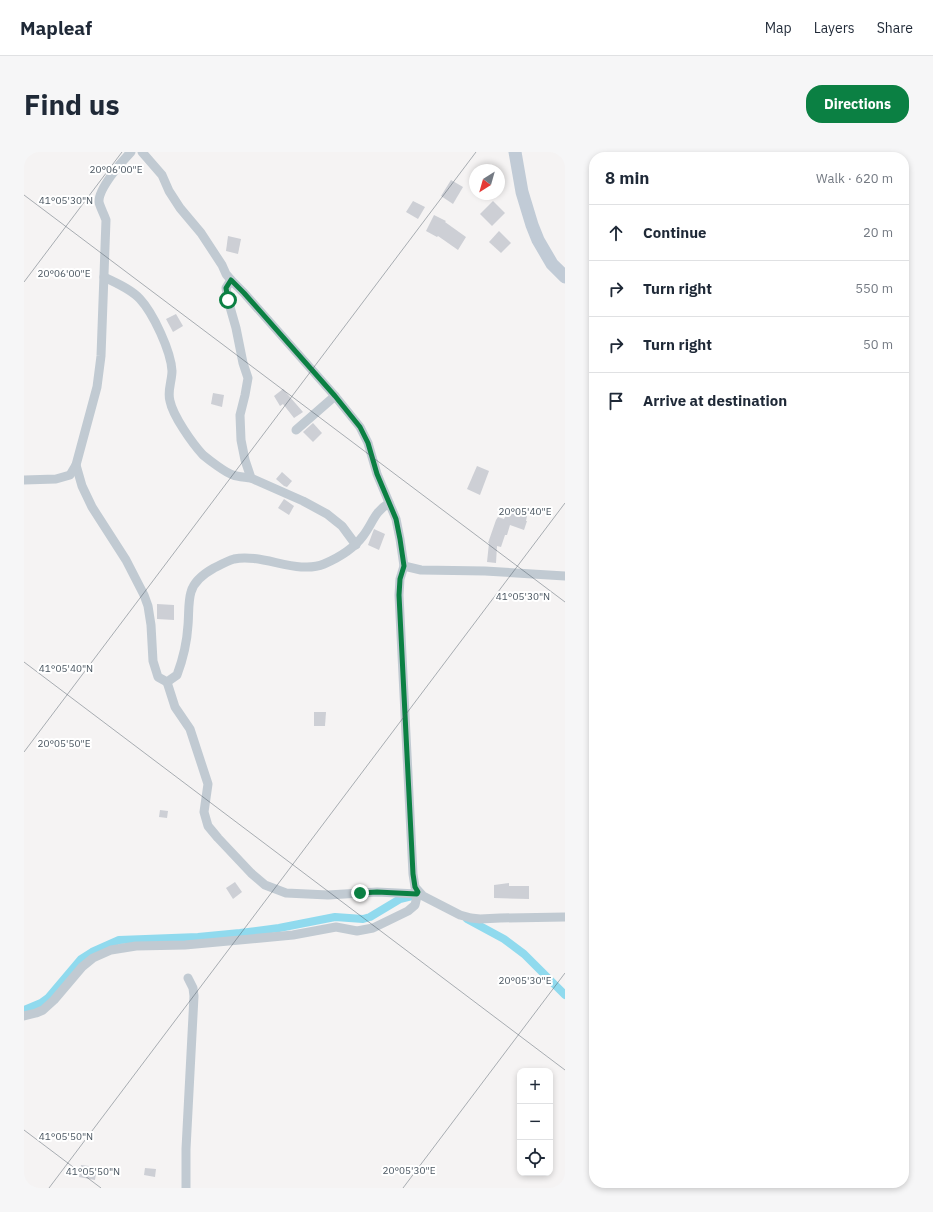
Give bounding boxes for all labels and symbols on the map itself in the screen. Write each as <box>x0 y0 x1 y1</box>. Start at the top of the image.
text: 20°06'00"E <box>89 163 143 176</box>
north arrow <box>469 164 505 200</box>
text: 41°05'30"N <box>39 194 93 207</box>
text: 20°06'00"E <box>37 267 91 280</box>
route start <box>219 291 237 309</box>
text: 20°05'40"E <box>498 505 552 518</box>
text: 41°05'30"N <box>496 590 550 603</box>
text: 41°05'40"N <box>39 662 93 675</box>
text: 20°05'50"E <box>37 737 91 750</box>
route end <box>351 884 369 902</box>
text: 20°05'30"E <box>498 974 552 987</box>
text: 41°05'50"N <box>39 1130 93 1143</box>
text: 20°05'30"E <box>382 1164 436 1177</box>
text: 41°05'50"N <box>66 1165 120 1178</box>

